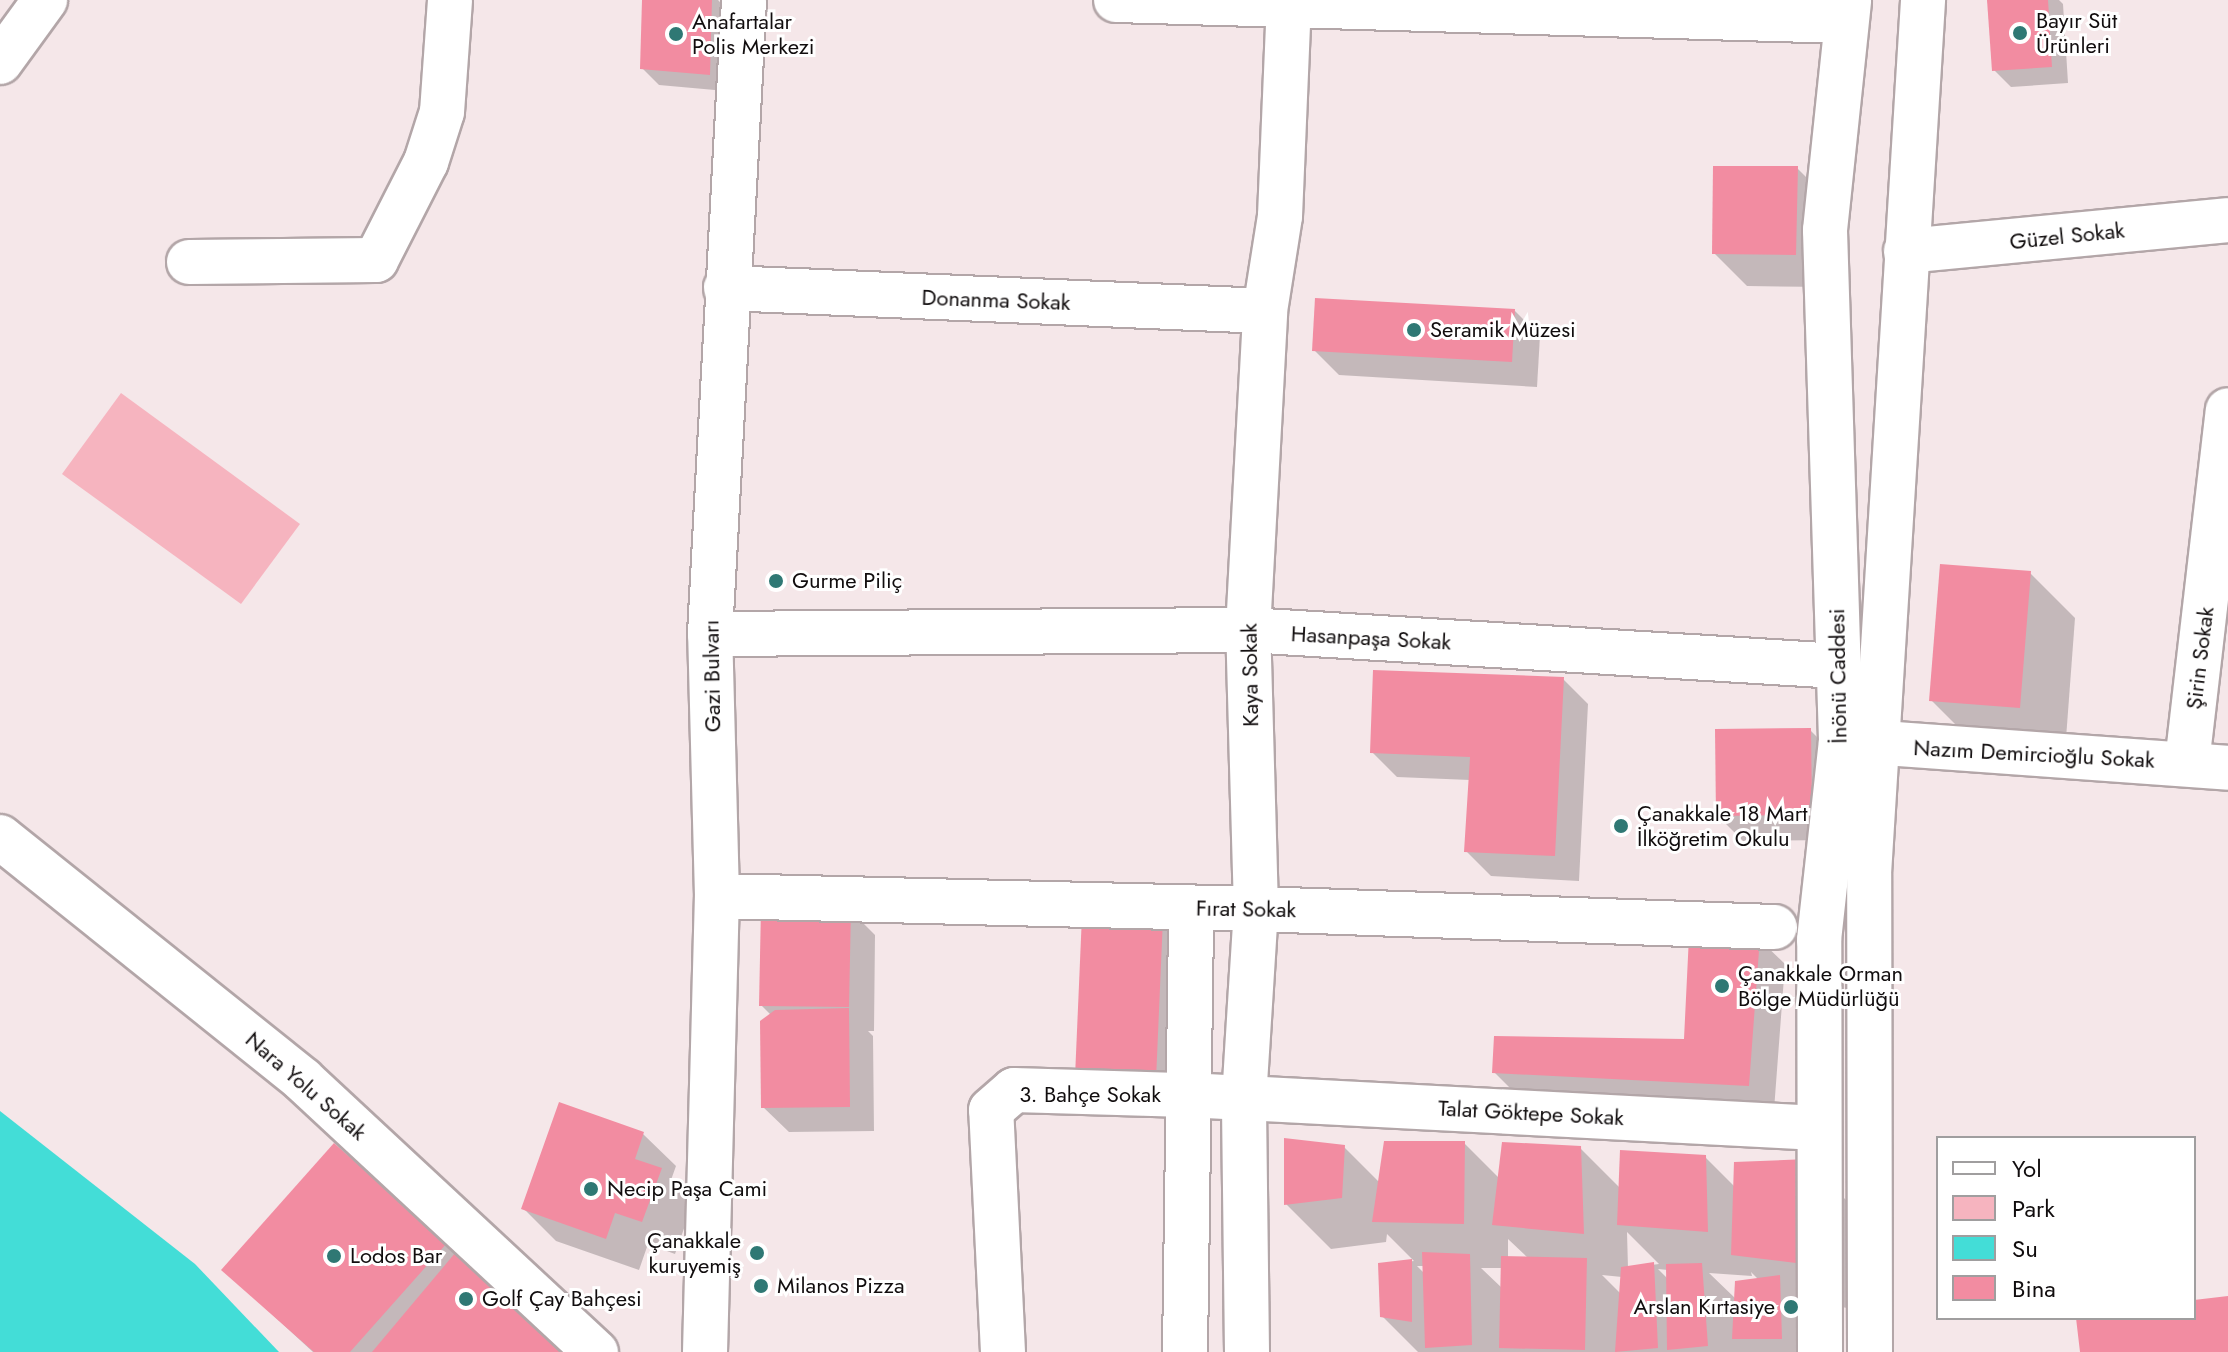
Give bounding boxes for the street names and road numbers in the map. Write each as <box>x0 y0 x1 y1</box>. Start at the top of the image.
street label: Güzel Sokak <box>2008 217 2126 255</box>
street label: Donanma Sokak <box>921 284 1071 316</box>
street label: Şirin Sokak <box>2181 605 2219 711</box>
street label: İnönü Caddesi <box>1824 608 1852 744</box>
street label: Gazi Bulvarı <box>698 620 726 732</box>
street label: Hasanpaşa Sokak <box>1290 621 1452 655</box>
street label: Kaya Sokak <box>1236 623 1264 727</box>
street label: Nazım Demircioğlu Sokak <box>1913 734 2155 774</box>
street label: Fırat Sokak <box>1196 895 1296 923</box>
street label: Nara Yolu Sokak <box>240 1026 372 1146</box>
street label: 3. Bahçe Sokak <box>1019 1082 1161 1108</box>
street label: Talat Göktepe Sokak <box>1437 1095 1625 1131</box>

